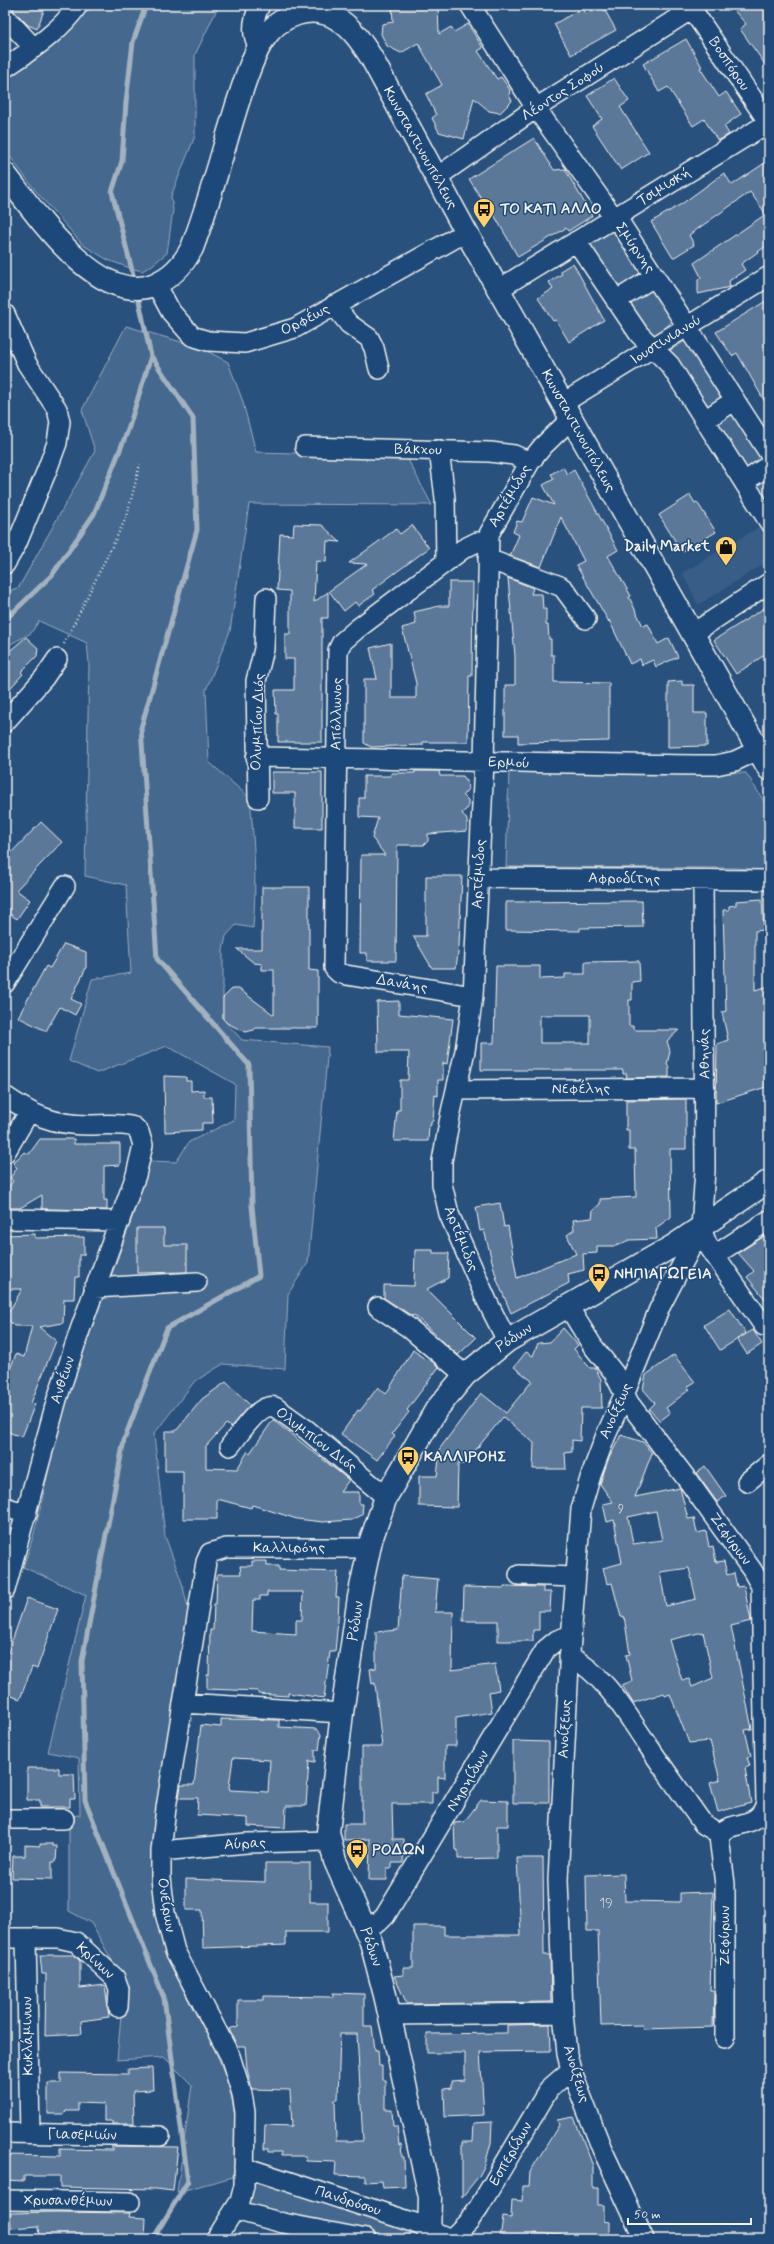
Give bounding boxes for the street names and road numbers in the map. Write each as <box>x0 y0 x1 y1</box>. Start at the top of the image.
street label: Βοσπόρου <box>704 33 754 95</box>
street label: Λέοντος Σοφού <box>518 58 608 126</box>
street label: Κωνσταντινουπόλεως <box>378 83 462 213</box>
street label: Τσιμισκή <box>633 163 695 211</box>
street label: Σμύρνης <box>610 219 660 278</box>
street label: Ορφέως <box>277 299 333 341</box>
street label: Ιουστινιανού <box>627 310 705 370</box>
street label: Κωνσταντινουπόλεως <box>536 366 620 496</box>
street label: Βάκχου <box>394 440 442 460</box>
street label: Αρτέμιδος <box>484 461 536 531</box>
street label: Ολυμπίου Διός <box>246 672 270 771</box>
street label: Απόλλωνος <box>326 677 348 751</box>
street label: Ερμού <box>488 752 530 774</box>
street label: Αρτέμιδος <box>467 838 491 909</box>
street label: Αφροδίτης <box>588 868 661 890</box>
street label: Δανάης <box>375 970 430 998</box>
street label: Αθηνάς <box>695 1028 715 1080</box>
street label: Νεφέλης <box>552 1079 611 1099</box>
street label: Αρτέμιδος <box>439 1203 483 1275</box>
street label: Ρόδων <box>492 1318 537 1357</box>
street label: Ανθέων <box>46 1353 80 1406</box>
street label: Ανοίξεως <box>595 1380 637 1442</box>
street label: Ολυμπίου Διός <box>271 1403 361 1478</box>
street label: Ζεφύρων <box>704 1509 756 1570</box>
street label: Καλλιρόης <box>253 1538 325 1558</box>
street label: Ρόδων <box>343 1599 369 1642</box>
street label: Ανοίξεως <box>553 1698 577 1759</box>
street label: Νηρηίδων <box>442 1746 494 1815</box>
street label: Αύρας <box>224 1833 267 1855</box>
street label: Ονείρων <box>152 1876 180 1934</box>
street label: Ζεφύρων <box>715 1905 735 1966</box>
street label: Ρόδων <box>355 1925 387 1970</box>
street label: Κρίνων <box>71 1938 119 1984</box>
street label: Κυκλάμινων <box>17 1996 39 2076</box>
street label: Ανοίξεως <box>558 2043 594 2106</box>
street label: Εσπερίδων <box>485 2118 538 2190</box>
street label: Γιασεμιών <box>47 2124 117 2146</box>
street label: Πανδρόσου <box>312 2181 384 2221</box>
street label: Χρυσανθέμων <box>23 2190 113 2212</box>

